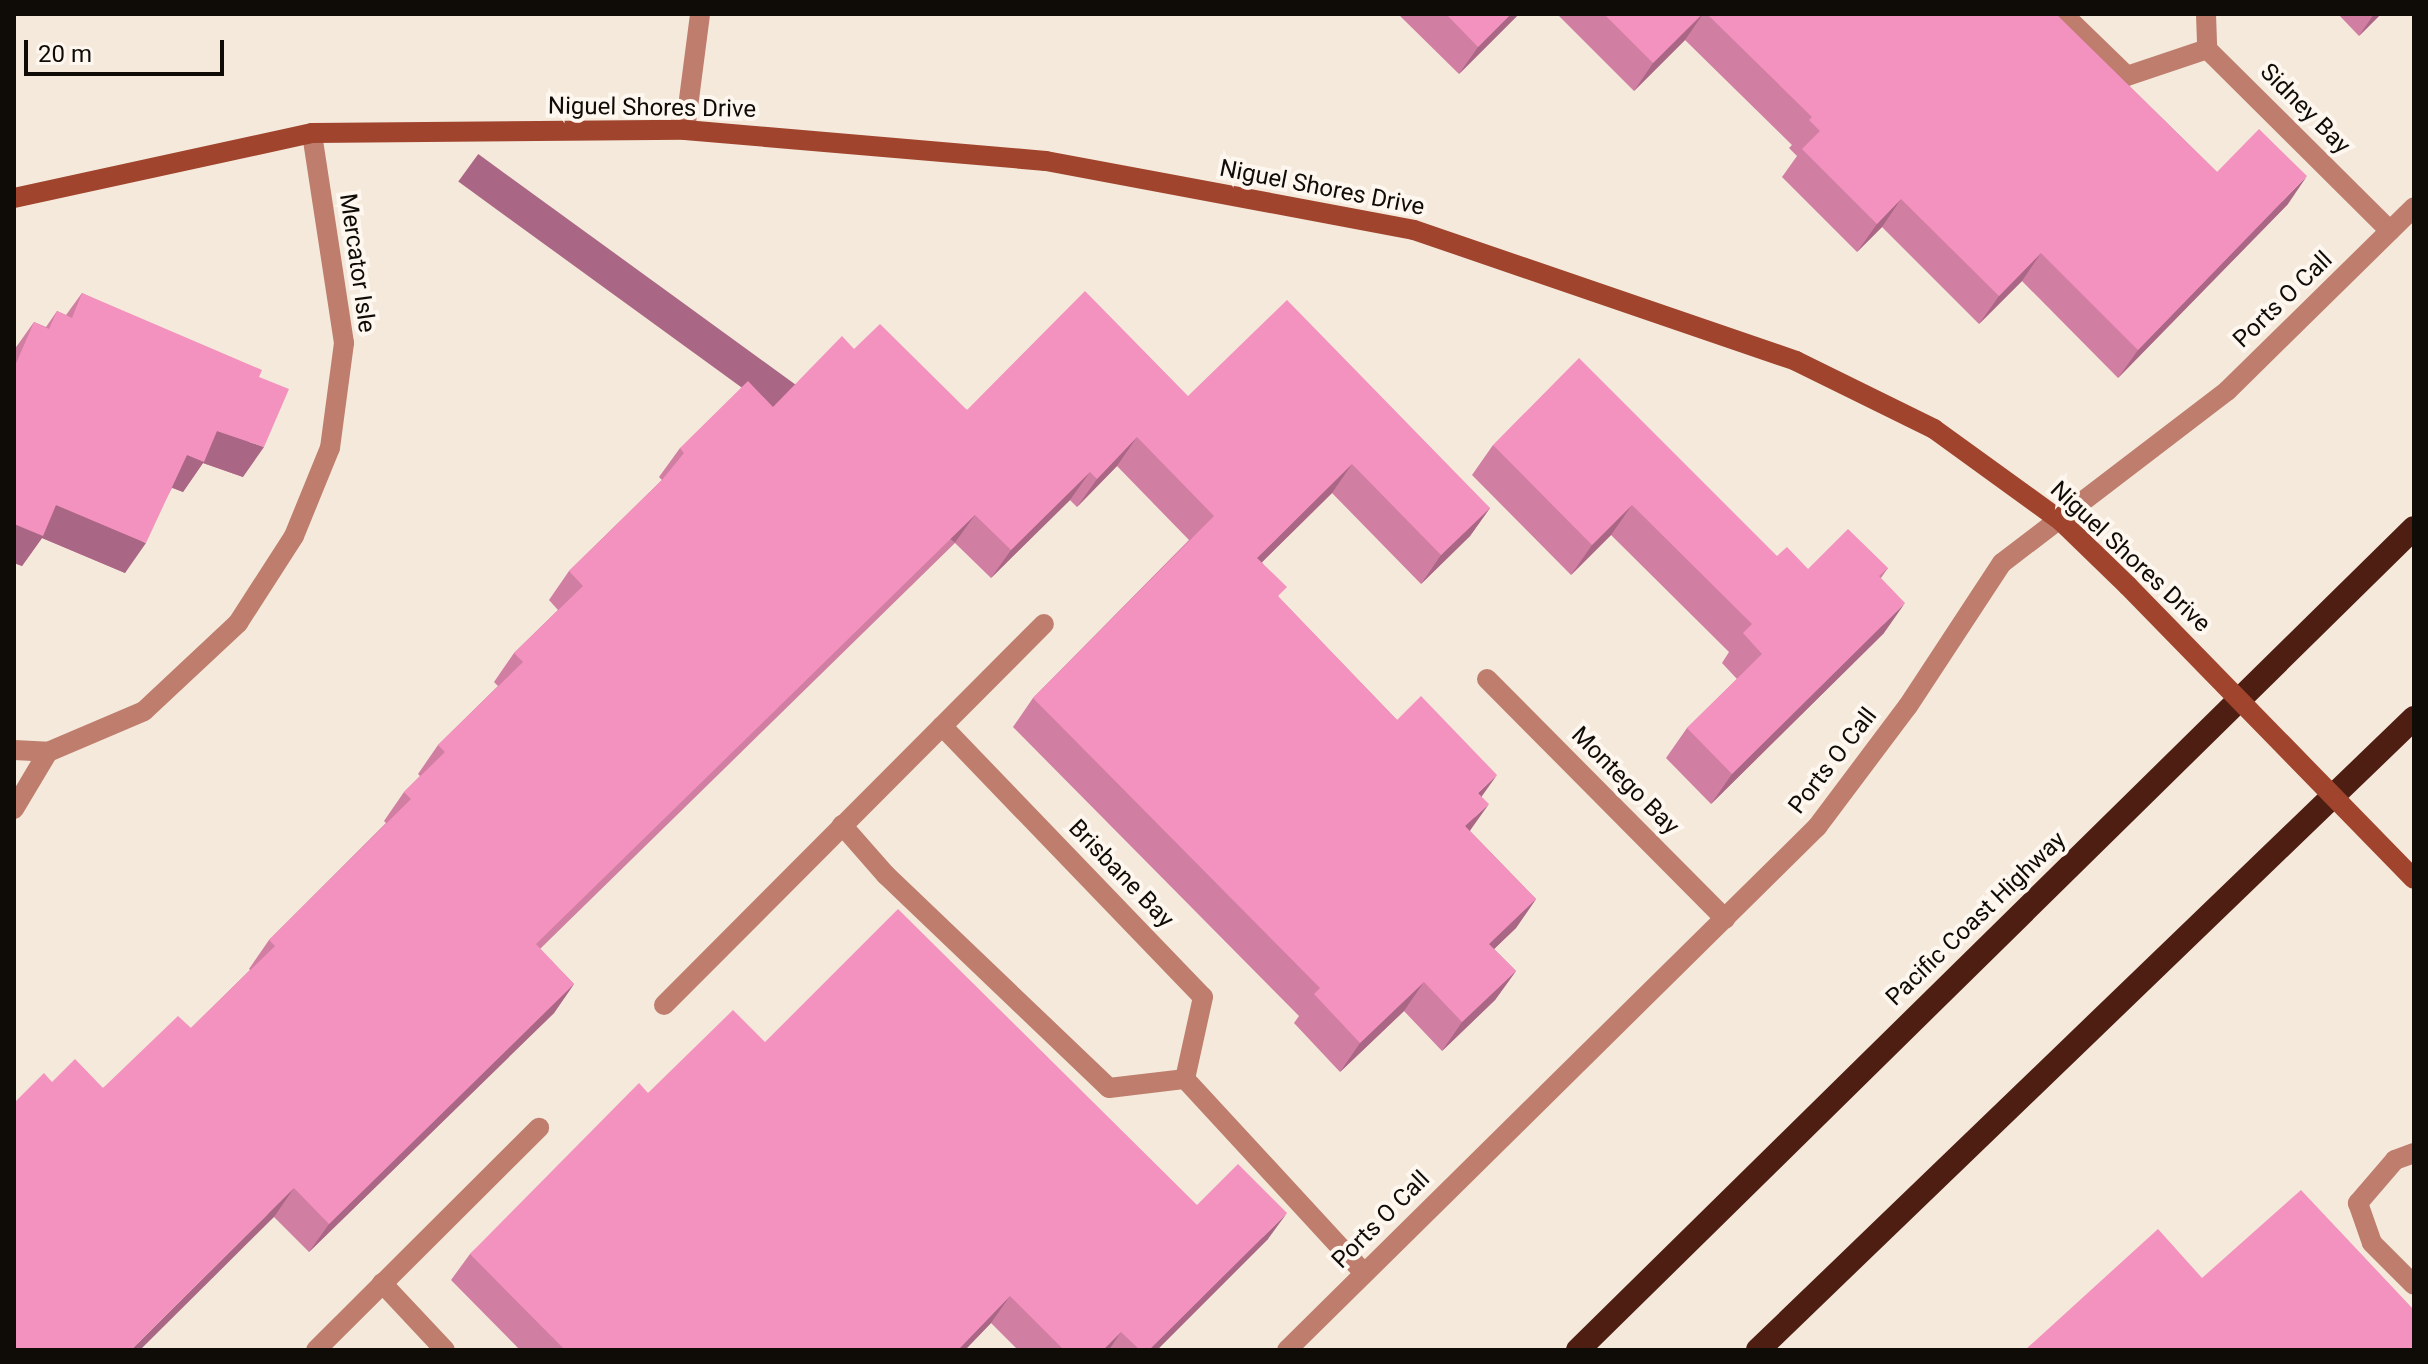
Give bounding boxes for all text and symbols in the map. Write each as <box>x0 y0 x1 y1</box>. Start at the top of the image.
scale bar <box>28 24 228 74</box>
text: 20 m <box>38 40 92 68</box>
street label: Sidney Bay <box>2254 58 2356 160</box>
street label: Niguel Shores Drive <box>548 92 756 124</box>
street label: Niguel Shores Drive <box>1217 154 1427 222</box>
street label: Mercator Isle <box>333 192 381 334</box>
street label: Ports O Call <box>2228 246 2338 354</box>
street label: Niguel Shores Drive <box>2044 475 2216 639</box>
street label: Ports O Call <box>1783 702 1883 820</box>
street label: Montego Bay <box>1565 721 1685 841</box>
street label: Brisbane Bay <box>1062 814 1180 934</box>
street label: Pacific Coast Highway <box>1880 826 2072 1012</box>
street label: Ports O Call <box>1326 1165 1436 1275</box>

